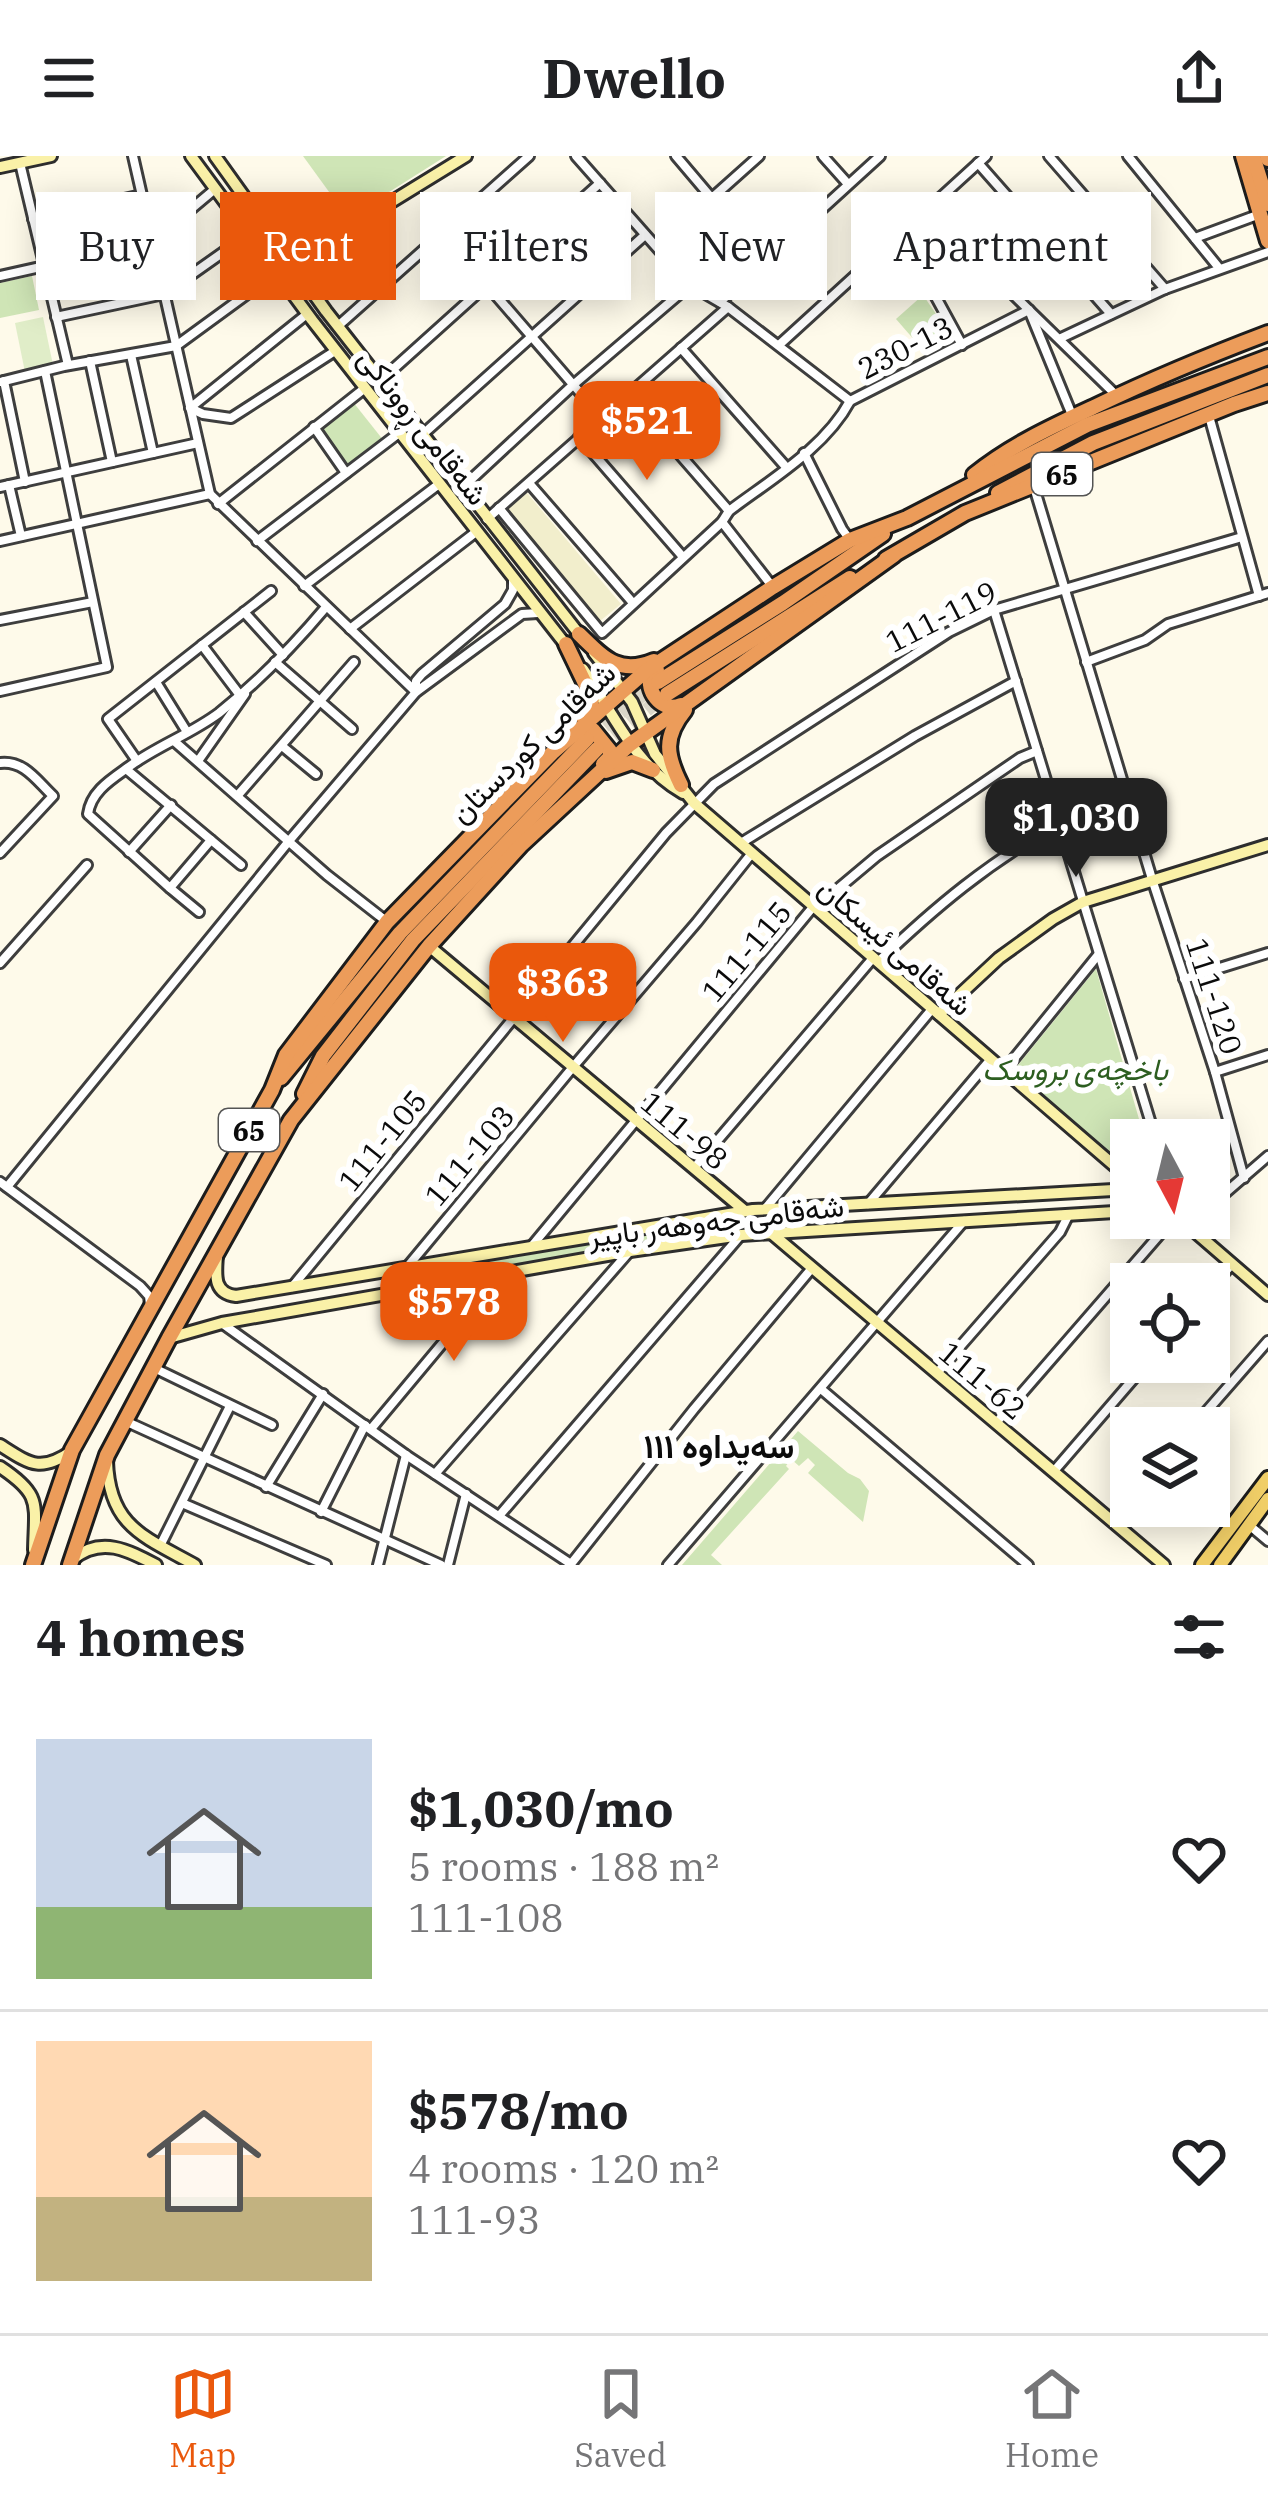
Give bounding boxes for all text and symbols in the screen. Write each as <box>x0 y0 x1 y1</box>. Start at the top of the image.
text: Dwello <box>542 43 726 113</box>
icon: menu <box>36 45 102 111</box>
icon: share <box>1166 45 1232 111</box>
chip: Buy <box>36 192 196 300</box>
chip: Rent <box>220 192 396 300</box>
chip: Filters <box>420 192 631 300</box>
chip: New <box>655 192 827 300</box>
chip: Apartment <box>851 192 1151 300</box>
street label: 230-13 <box>851 307 959 387</box>
street label: شەقامی ڕووناکی <box>346 339 498 516</box>
pin: $521 <box>576 381 718 483</box>
text: $521 <box>600 394 694 445</box>
road number: 65 <box>1032 453 1092 495</box>
street label: 111-119 <box>879 571 1003 661</box>
street label: شەقامی کوردستان <box>441 653 623 831</box>
pin: $1,030 <box>978 778 1174 880</box>
text: $1,030 <box>1012 791 1140 842</box>
street label: شەقامی ئیسکان <box>810 868 982 1024</box>
street label: 111-115 <box>693 893 799 1009</box>
street label: 111-120 <box>1178 933 1252 1059</box>
pin: $363 <box>492 943 634 1045</box>
text: $363 <box>516 956 610 1007</box>
park label: باخچەی بروسک <box>982 1049 1169 1090</box>
street label: 111-105 <box>329 1081 435 1199</box>
street label: 111-98 <box>633 1082 737 1178</box>
street label: 111-103 <box>416 1097 522 1213</box>
road number: 65 <box>219 1109 279 1151</box>
north arrow <box>1110 1119 1230 1239</box>
map controls <box>1110 1119 1230 1527</box>
street label: شەقامی جەوهەر باپیر <box>585 1185 846 1257</box>
pin: $578 <box>383 1262 525 1364</box>
button: locate <box>1110 1263 1230 1383</box>
text: $578 <box>407 1275 501 1326</box>
street label: 111-62 <box>931 1332 1035 1428</box>
button: layers <box>1110 1407 1230 1527</box>
district label: سەیداوە ١١١ <box>644 1424 794 1467</box>
text: 4 homes <box>36 1604 246 1670</box>
icon: filters <box>1166 1604 1232 1670</box>
text: $1,030/mo <box>408 1775 674 1841</box>
icon: home <box>132 1787 276 1931</box>
icon: heart <box>1166 1826 1232 1892</box>
text: 5 rooms · 188 m² <box>408 1841 719 1892</box>
text: 111-108 <box>408 1892 564 1943</box>
text: $578/mo <box>408 2077 629 2143</box>
icon: home <box>132 2089 276 2233</box>
icon: heart <box>1166 2128 1232 2194</box>
text: 4 rooms · 120 m² <box>408 2143 719 2194</box>
text: 111-93 <box>408 2194 540 2245</box>
tab: Map <box>169 2361 236 2476</box>
tab: Saved <box>574 2361 667 2476</box>
tab: Home <box>1005 2361 1099 2476</box>

